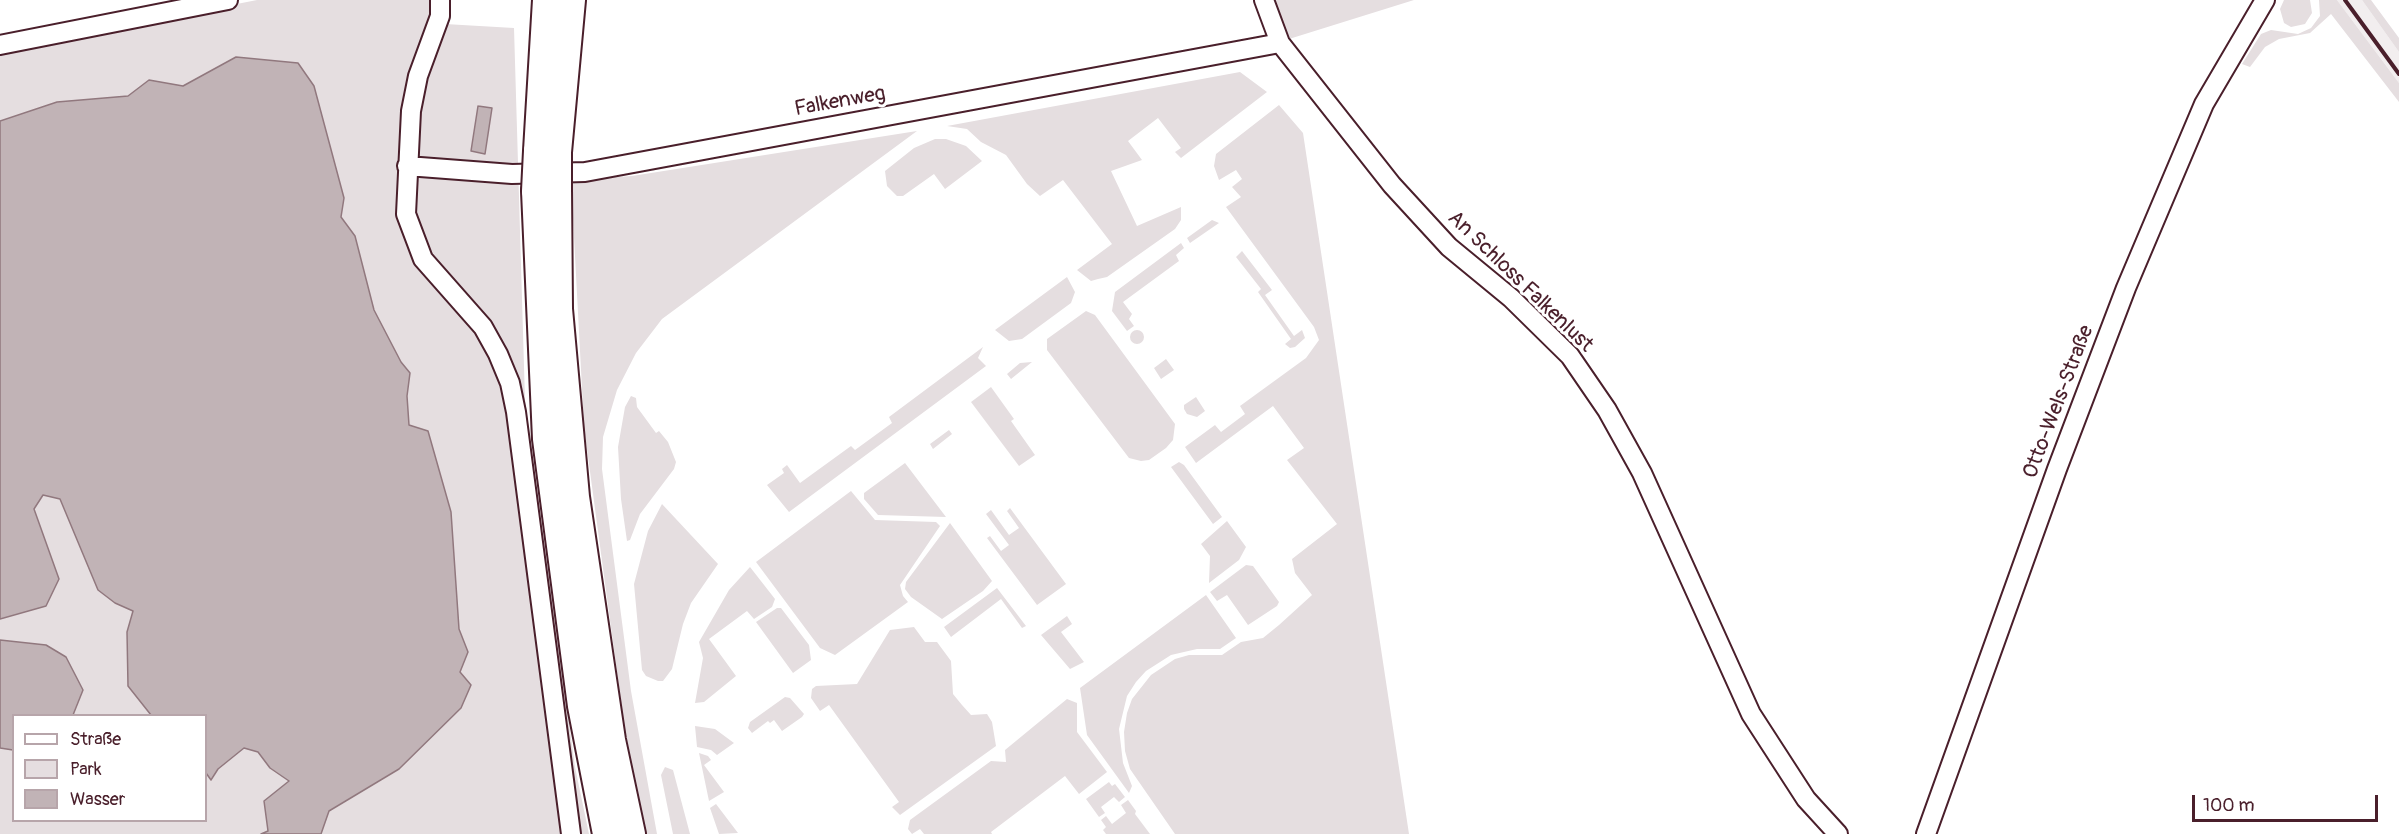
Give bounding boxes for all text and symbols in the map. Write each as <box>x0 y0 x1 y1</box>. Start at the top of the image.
street label: Falkenweg <box>793 82 887 122</box>
street label: An Schloss Falkenlust <box>1442 206 1598 358</box>
street label: Otto-Wels-Straße <box>2018 322 2100 482</box>
legend <box>12 714 207 822</box>
text: Straße <box>70 728 121 751</box>
text: Park <box>70 758 102 781</box>
scale bar <box>2195 783 2381 821</box>
text: Wasser <box>70 788 125 811</box>
text: 100 m <box>2203 794 2255 817</box>

